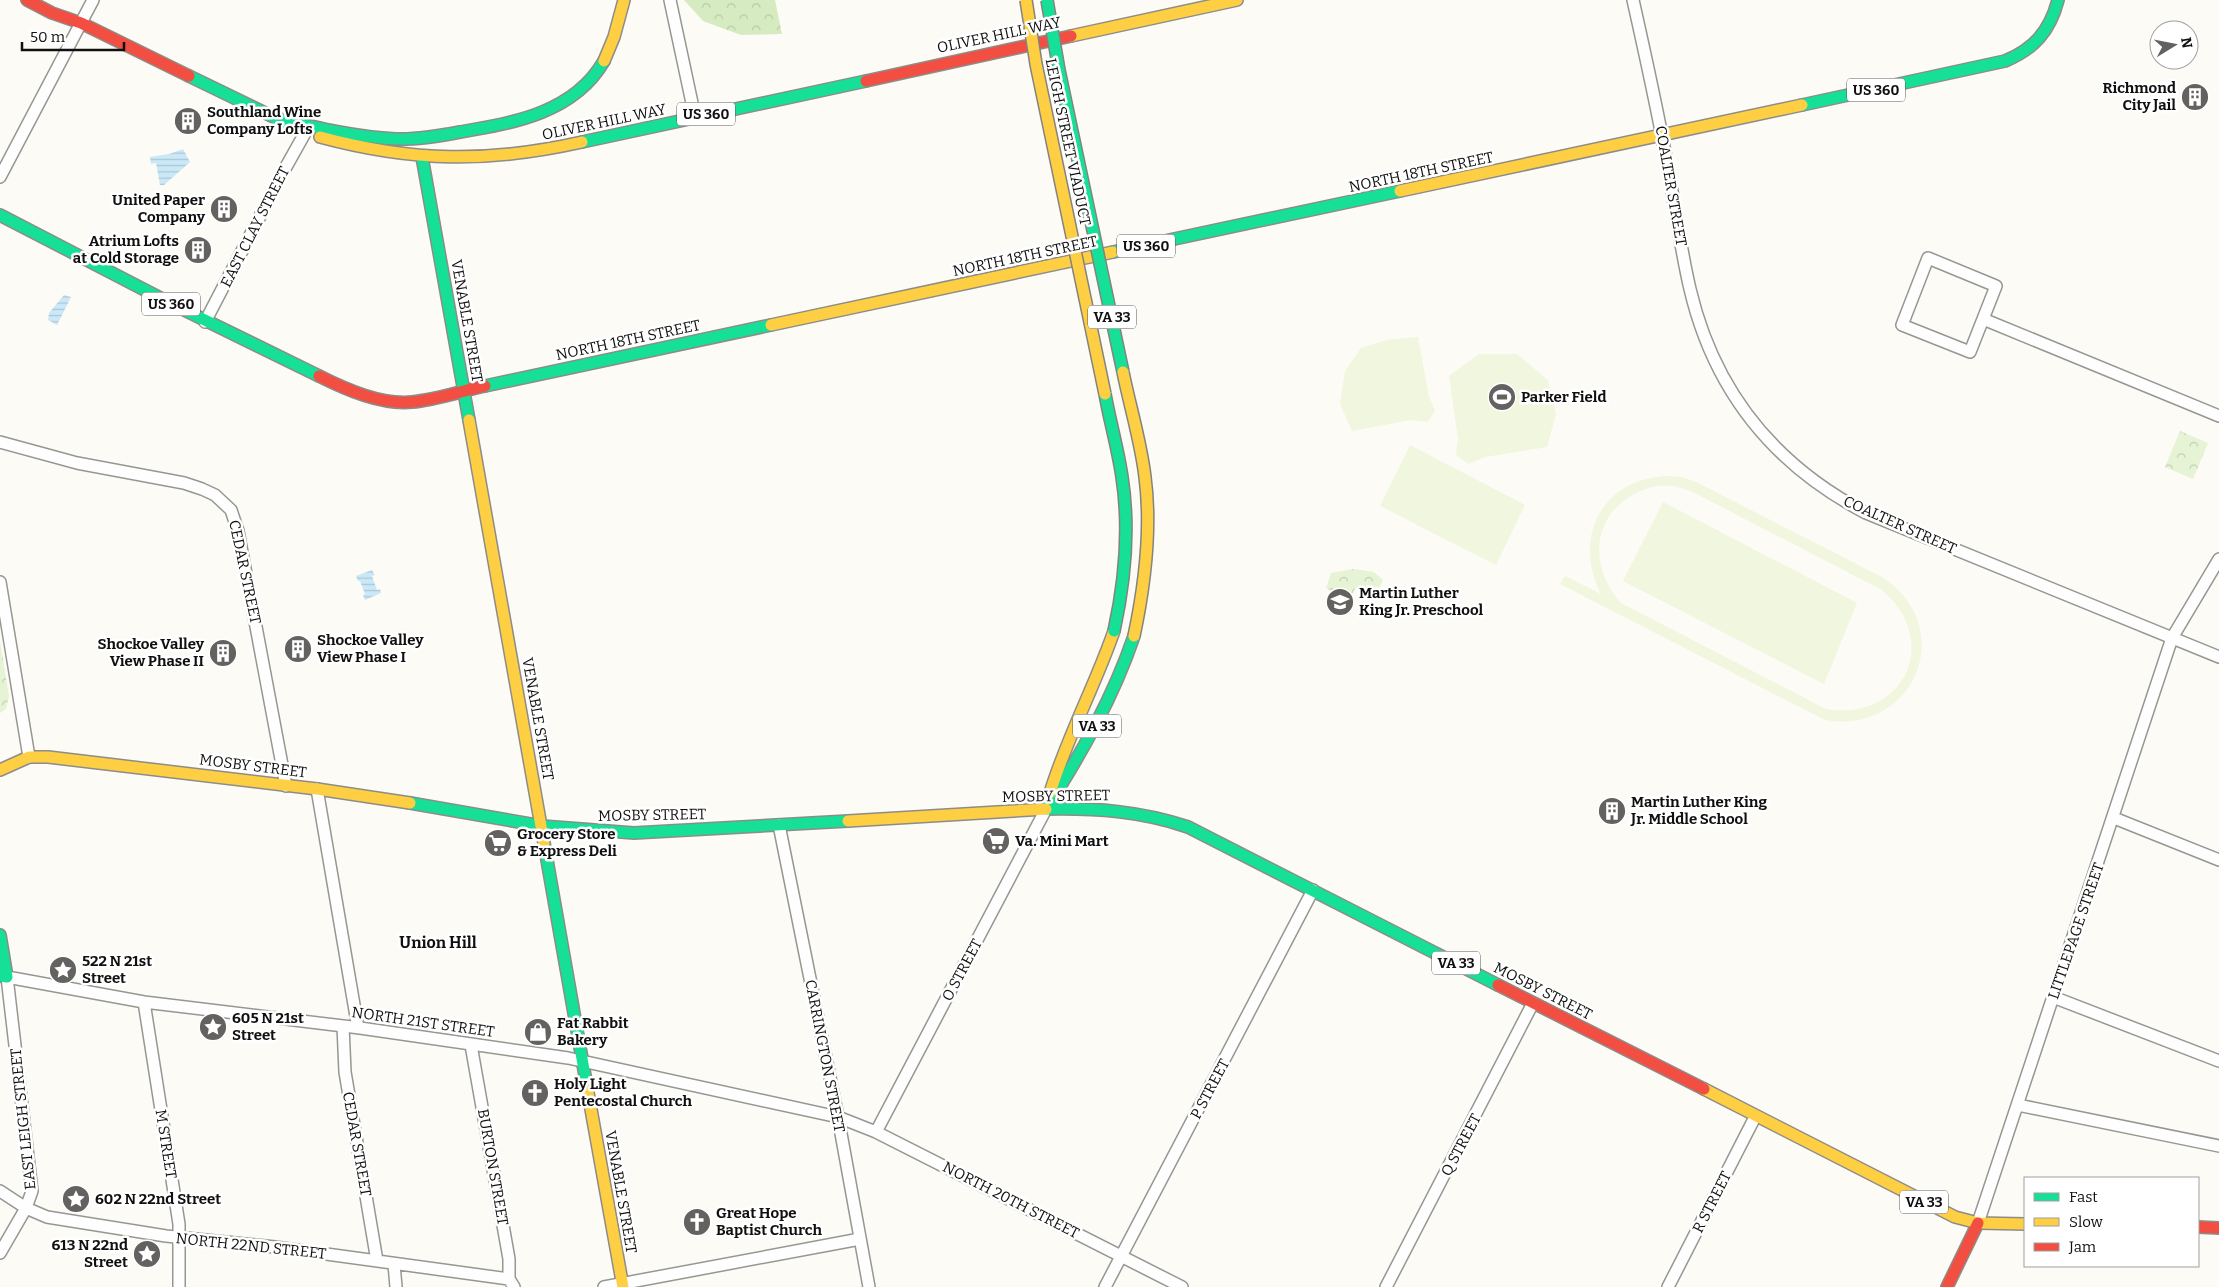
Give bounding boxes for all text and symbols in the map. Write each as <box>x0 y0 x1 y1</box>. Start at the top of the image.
street label: OLIVER HILL WAY <box>935 13 1063 57</box>
scale bar <box>22 20 125 52</box>
north arrow <box>2149 20 2199 70</box>
text: 50 m <box>30 28 66 46</box>
text: N <box>2177 36 2196 50</box>
street label: LEIGH STREET VIADUCT <box>1041 57 1095 228</box>
road number: US 360 <box>1847 78 1905 102</box>
place label: Richmond City Jail <box>2103 79 2176 114</box>
building icon: Richmond City Jail <box>2180 82 2210 112</box>
street label: OLIVER HILL WAY <box>540 100 668 144</box>
road number: US 360 <box>677 102 735 126</box>
place label: Southland Wine Company Lofts <box>207 103 321 138</box>
building icon: Southland Wine Company Lofts <box>173 106 203 136</box>
street label: COALTER STREET <box>1652 124 1690 248</box>
street label: NORTH 18TH STREET <box>1347 148 1495 196</box>
street label: EAST CLAY STREET <box>217 163 293 290</box>
place label: United Paper Company <box>112 191 206 226</box>
building icon: United Paper Company <box>209 194 239 224</box>
place label: Atrium Lofts at Cold Storage <box>73 232 179 267</box>
street label: NORTH 18TH STREET <box>951 232 1099 280</box>
building icon: Atrium Lofts at Cold Storage <box>183 235 213 265</box>
road number: US 360 <box>1117 235 1175 258</box>
street label: VENABLE STREET <box>447 258 487 384</box>
road number: US 360 <box>142 292 200 316</box>
road number: VA 33 <box>1088 306 1136 328</box>
street label: NORTH 18TH STREET <box>554 316 702 364</box>
sports icon: Parker Field <box>1487 382 1517 412</box>
place label: Parker Field <box>1521 388 1606 406</box>
street label: COALTER STREET <box>1841 492 1960 558</box>
street label: CEDAR STREET <box>225 518 265 626</box>
place label: Martin Luther King Jr. Preschool <box>1359 584 1484 619</box>
school or university icon: Martin Luther King Jr. Preschool <box>1325 587 1355 617</box>
place label: Shockoe Valley View Phase I <box>317 631 424 666</box>
building icon: Shockoe Valley View Phase I <box>283 634 313 664</box>
place label: Shockoe Valley View Phase II <box>98 635 205 670</box>
building icon: Shockoe Valley View Phase II <box>208 638 238 668</box>
street label: VENABLE STREET <box>518 656 558 782</box>
road number: VA 33 <box>1073 714 1121 738</box>
street label: MOSBY STREET <box>198 750 308 782</box>
street label: MOSBY STREET <box>1002 786 1110 806</box>
place label: Martin Luther King Jr. Middle School <box>1630 793 1767 828</box>
building icon: Martin Luther King Jr. Middle School <box>1597 796 1627 826</box>
street label: MOSBY STREET <box>598 805 706 825</box>
place label: Grocery Store & Express Deli <box>517 825 617 860</box>
supermarket icon: Va. Mini Mart <box>981 826 1011 856</box>
supermarket icon: Grocery Store & Express Deli <box>483 828 513 858</box>
place label: Va. Mini Mart <box>1015 832 1109 850</box>
street label: LITTLEPAGE STREET <box>2044 860 2108 1002</box>
district label: Union Hill <box>399 933 477 952</box>
street label: O STREET <box>938 936 986 1004</box>
road number: VA 33 <box>1432 951 1480 974</box>
place label: 522 N 21st Street <box>82 952 152 987</box>
place icon: 522 N 21st Street <box>48 955 78 985</box>
street label: MOSBY STREET <box>1491 958 1595 1024</box>
street label: CARRINGTON STREET <box>801 978 849 1134</box>
street label: NORTH 21ST STREET <box>350 1003 496 1041</box>
place label: 605 N 21st Street <box>232 1009 304 1044</box>
place icon: 605 N 21st Street <box>198 1012 228 1042</box>
place label: Fat Rabbit Bakery <box>557 1014 629 1049</box>
shop icon: Fat Rabbit Bakery <box>523 1017 553 1047</box>
street label: EAST LEIGH STREET <box>7 1047 39 1191</box>
street label: P STREET <box>1187 1056 1233 1122</box>
place label: Holy Light Pentecostal Church <box>554 1075 693 1110</box>
church icon: Holy Light Pentecostal Church <box>520 1078 550 1108</box>
street label: CEDAR STREET <box>339 1090 375 1198</box>
street label: BURTON STREET <box>474 1107 512 1227</box>
street label: M STREET <box>152 1108 180 1180</box>
street label: Q STREET <box>1437 1111 1485 1179</box>
street label: VENABLE STREET <box>601 1129 641 1255</box>
street label: NORTH 20TH STREET <box>940 1158 1082 1242</box>
street label: R STREET <box>1689 1168 1735 1236</box>
legend <box>2024 1177 2199 1267</box>
place icon: 602 N 22nd Street <box>61 1184 91 1214</box>
text: Fast <box>2069 1188 2098 1206</box>
place label: 602 N 22nd Street <box>95 1190 221 1208</box>
road number: VA 33 <box>1900 1190 1948 1214</box>
place label: Great Hope Baptist Church <box>716 1204 822 1239</box>
church icon: Great Hope Baptist Church <box>682 1207 712 1237</box>
text: Slow <box>2069 1213 2104 1231</box>
street label: NORTH 22ND STREET <box>175 1229 327 1263</box>
place label: 613 N 22nd Street <box>52 1236 128 1271</box>
text: Jam <box>2068 1238 2097 1256</box>
place icon: 613 N 22nd Street <box>132 1239 162 1269</box>

